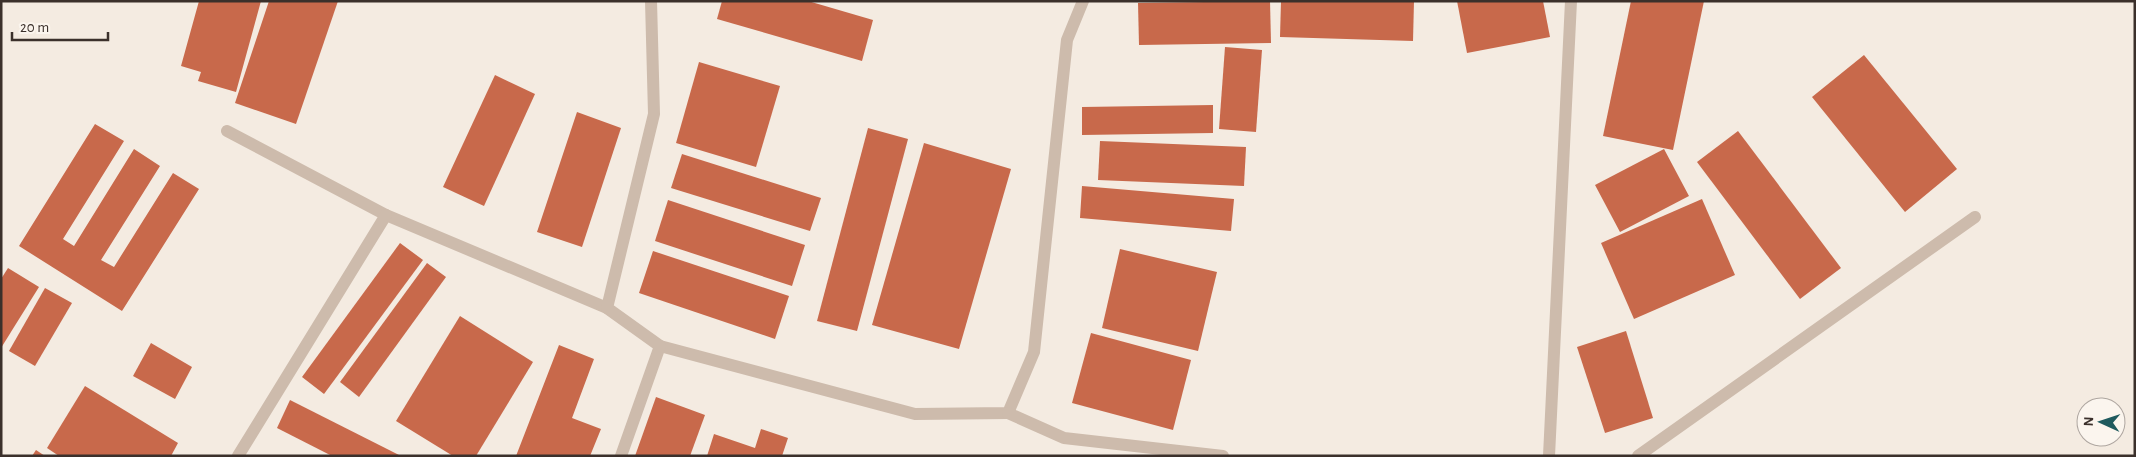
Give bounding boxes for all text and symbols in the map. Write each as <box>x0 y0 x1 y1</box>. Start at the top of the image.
scale bar <box>12 10 109 42</box>
text: 20 m <box>20 20 49 35</box>
north arrow <box>2076 397 2126 447</box>
text: N <box>2082 416 2096 427</box>

